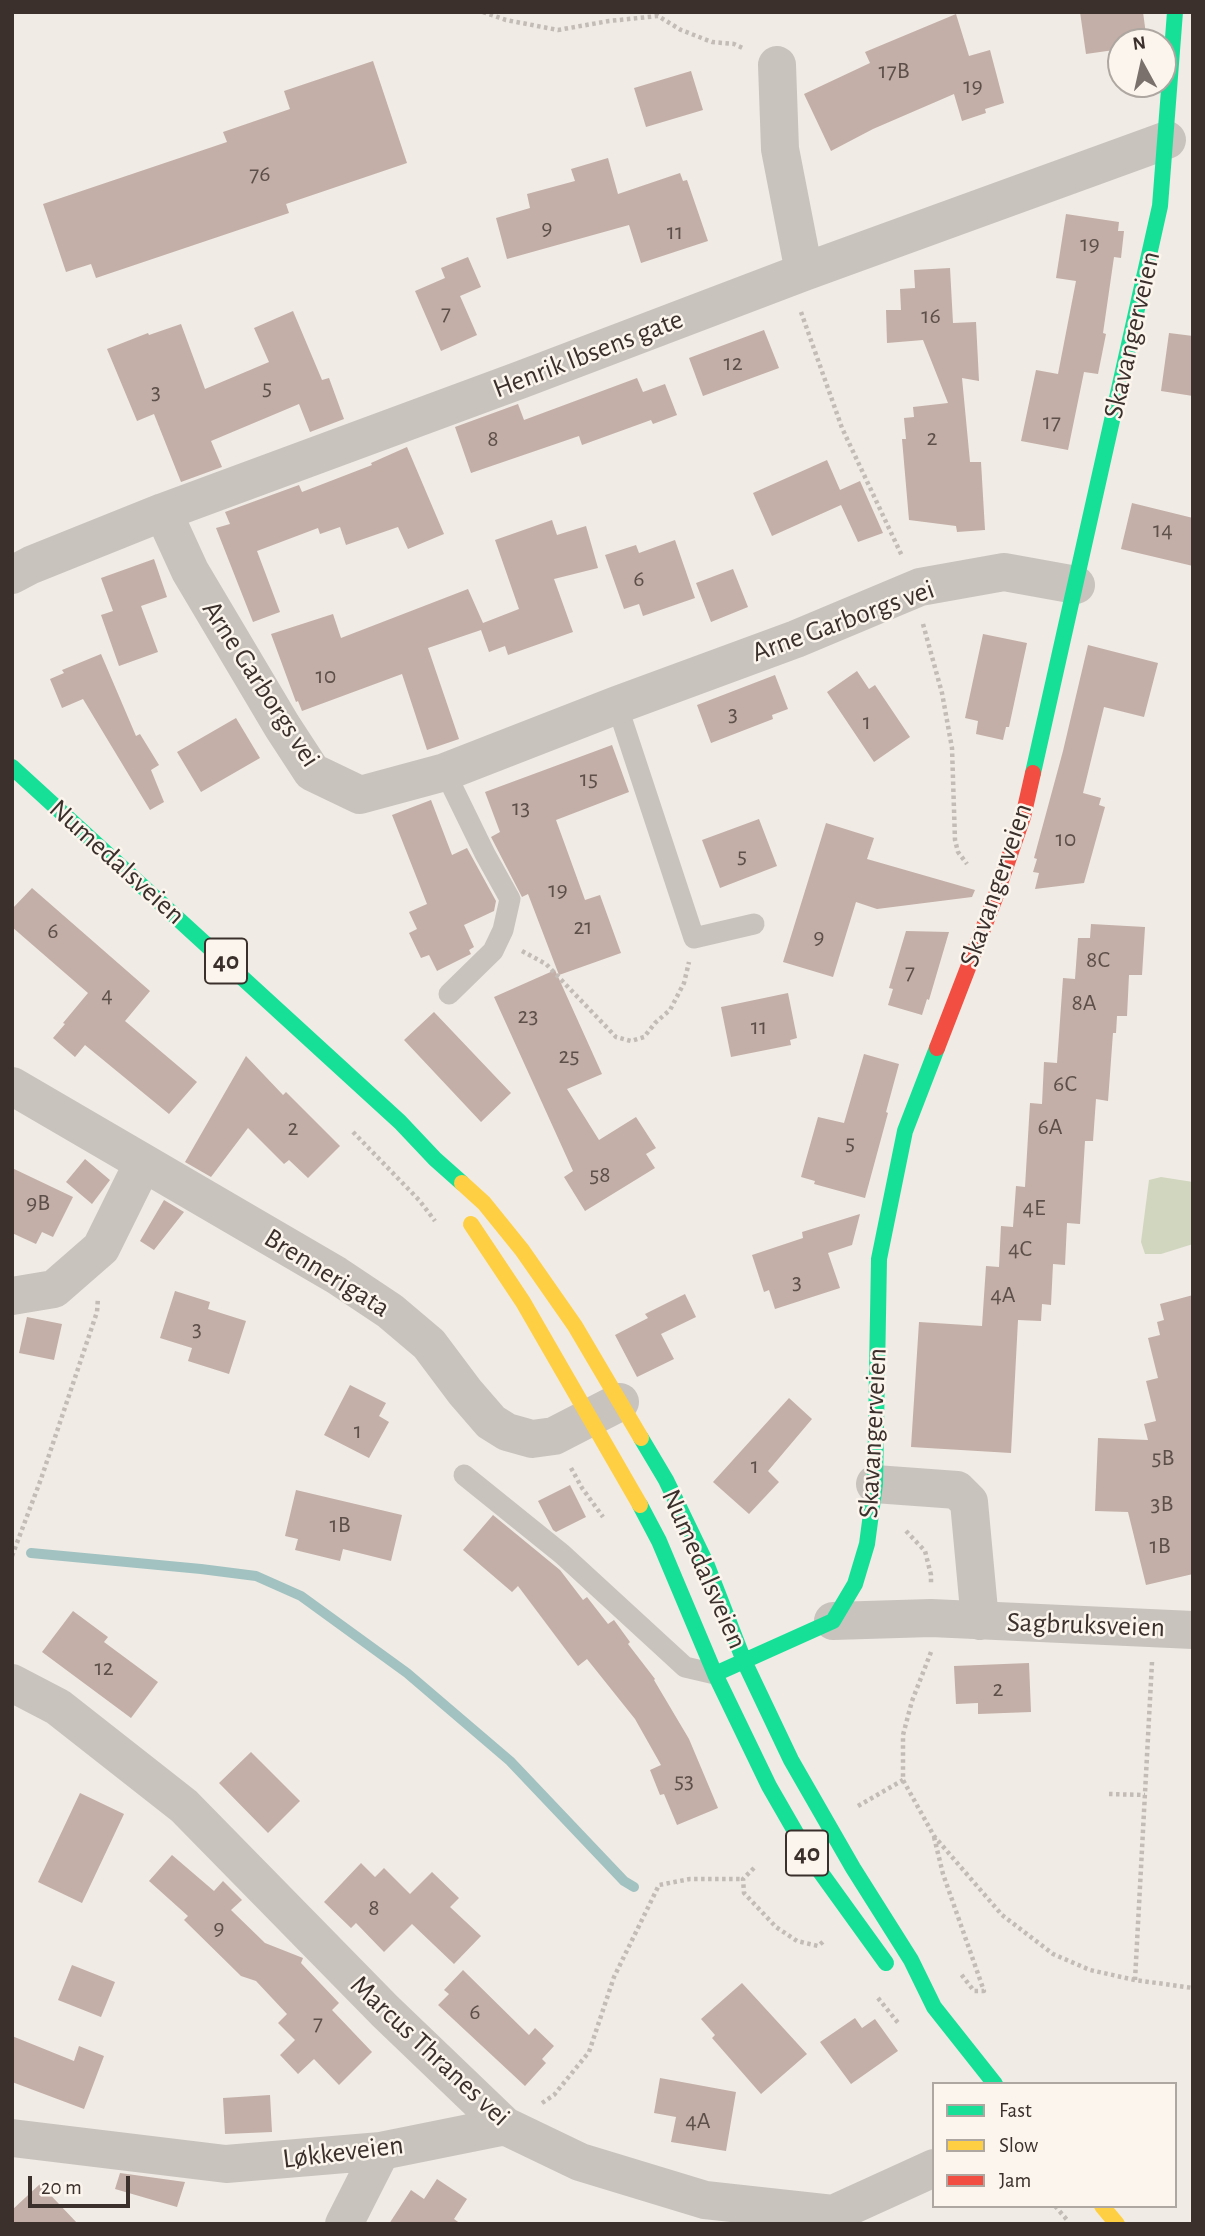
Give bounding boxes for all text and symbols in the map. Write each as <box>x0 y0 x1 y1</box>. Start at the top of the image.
north arrow <box>1107 28 1177 98</box>
text: N <box>1131 33 1147 54</box>
house number: 17B <box>878 57 910 85</box>
house number: 19 <box>963 72 983 100</box>
house number: 76 <box>249 160 271 188</box>
house number: 9 <box>541 214 553 242</box>
house number: 11 <box>667 218 683 246</box>
house number: 19 <box>1080 230 1100 258</box>
street label: Skavangerveien <box>1096 248 1168 422</box>
house number: 7 <box>441 299 451 327</box>
street label: Henrik Ibsens gate <box>488 302 688 406</box>
house number: 16 <box>921 302 941 330</box>
house number: 12 <box>723 349 743 377</box>
house number: 5 <box>262 374 272 402</box>
house number: 3 <box>151 378 161 406</box>
house number: 17 <box>1043 408 1061 436</box>
house number: 2 <box>927 424 937 452</box>
house number: 8 <box>487 425 499 453</box>
house number: 14 <box>1153 516 1173 544</box>
house number: 6 <box>633 565 645 593</box>
street label: Arne Garborgs vei <box>747 572 939 670</box>
street label: Arne Garborgs vei <box>195 594 327 774</box>
house number: 10 <box>316 662 336 690</box>
house number: 3 <box>728 700 738 728</box>
house number: 1 <box>863 708 871 736</box>
house number: 15 <box>580 765 598 793</box>
street label: Numedalsveien <box>42 792 192 932</box>
house number: 13 <box>512 794 530 822</box>
street label: Skavangerveien <box>952 799 1040 971</box>
house number: 10 <box>1056 825 1076 853</box>
house number: 5 <box>737 842 747 870</box>
house number: 19 <box>548 876 568 904</box>
house number: 21 <box>573 913 593 941</box>
house number: 6 <box>47 917 59 945</box>
house number: 9 <box>813 923 825 951</box>
road number: 40 <box>205 938 247 984</box>
house number: 8C <box>1086 946 1110 974</box>
house number: 7 <box>905 958 915 986</box>
house number: 4 <box>101 981 113 1009</box>
house number: 8A <box>1071 989 1097 1017</box>
house number: 23 <box>518 1002 538 1030</box>
house number: 11 <box>751 1013 767 1041</box>
house number: 25 <box>559 1042 579 1070</box>
house number: 6C <box>1053 1070 1077 1098</box>
house number: 6A <box>1037 1113 1063 1141</box>
house number: 2 <box>288 1114 298 1142</box>
house number: 5 <box>845 1129 855 1157</box>
house number: 58 <box>589 1161 611 1189</box>
house number: 9B <box>26 1189 50 1217</box>
house number: 4E <box>1022 1194 1046 1222</box>
street label: Brennerigata <box>258 1221 396 1325</box>
house number: 4C <box>1008 1235 1032 1263</box>
house number: 3 <box>792 1268 802 1296</box>
house number: 4A <box>990 1281 1016 1309</box>
house number: 3 <box>192 1315 202 1343</box>
street label: Skavangerveien <box>852 1347 894 1519</box>
house number: 1 <box>354 1417 362 1445</box>
house number: 5B <box>1152 1444 1174 1472</box>
house number: 1 <box>751 1452 759 1480</box>
street label: Numedalsveien <box>654 1484 754 1654</box>
house number: 3B <box>1151 1490 1173 1518</box>
house number: 1B <box>329 1511 351 1539</box>
house number: 1B <box>1149 1532 1171 1560</box>
street label: Sagbruksveien <box>1006 1605 1166 1645</box>
house number: 12 <box>94 1654 114 1682</box>
house number: 2 <box>993 1675 1003 1703</box>
house number: 53 <box>674 1767 694 1795</box>
road number: 40 <box>786 1830 828 1876</box>
house number: 8 <box>368 1894 380 1922</box>
house number: 9 <box>213 1914 225 1942</box>
street label: Marcus Thranes vei <box>343 1968 517 2134</box>
house number: 6 <box>469 1998 481 2026</box>
house number: 7 <box>313 2009 323 2037</box>
legend <box>932 2082 1177 2208</box>
text: Fast <box>999 2100 1032 2121</box>
house number: 4A <box>685 2107 711 2135</box>
street label: Løkkeveien <box>281 2128 405 2176</box>
text: Slow <box>999 2135 1038 2156</box>
scale bar <box>32 2162 133 2206</box>
text: Jam <box>999 2170 1031 2191</box>
text: 20 m <box>41 2177 82 2198</box>

